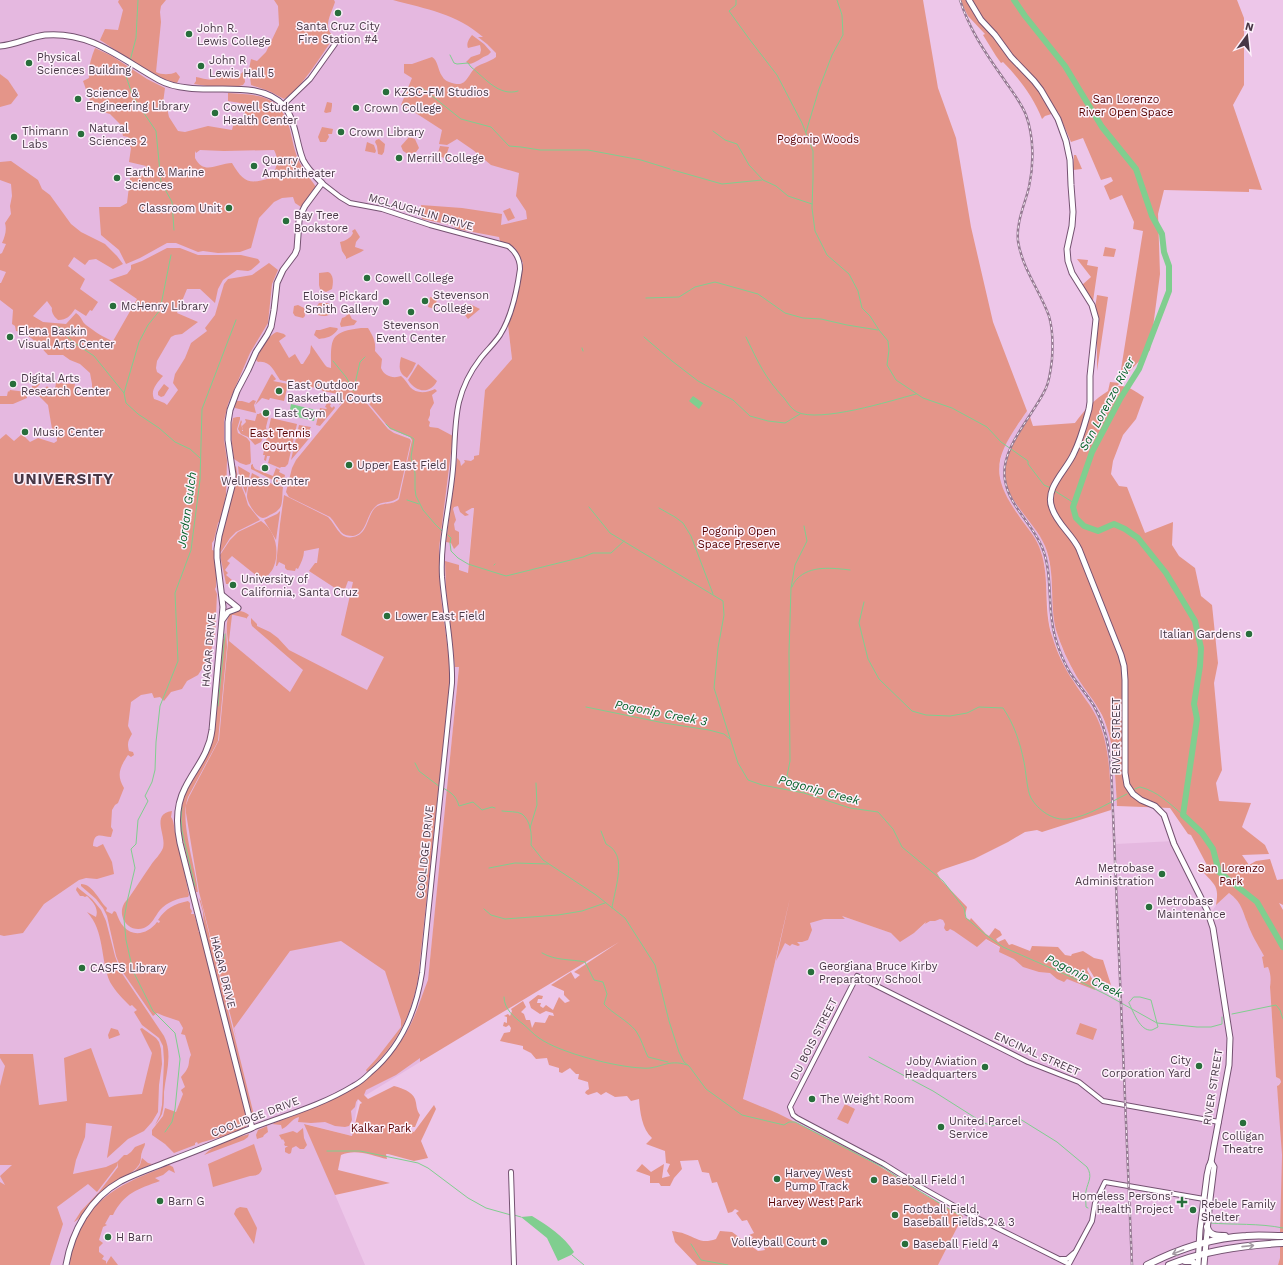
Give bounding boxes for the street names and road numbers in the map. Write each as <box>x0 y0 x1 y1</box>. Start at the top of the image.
street label: MCLAUGHLIN DRIVE <box>367 191 475 233</box>
street label: HAGAR DRIVE <box>199 613 219 687</box>
street label: RIVER STREET <box>1110 697 1123 775</box>
street label: COOLIDGE DRIVE <box>414 805 436 899</box>
street label: HAGAR DRIVE <box>208 935 238 1009</box>
street label: DU BOIS STREET <box>788 996 840 1082</box>
street label: ENCINAL STREET <box>992 1029 1082 1079</box>
street label: RIVER STREET <box>1201 1048 1226 1126</box>
street label: COOLIDGE DRIVE <box>209 1094 301 1140</box>

